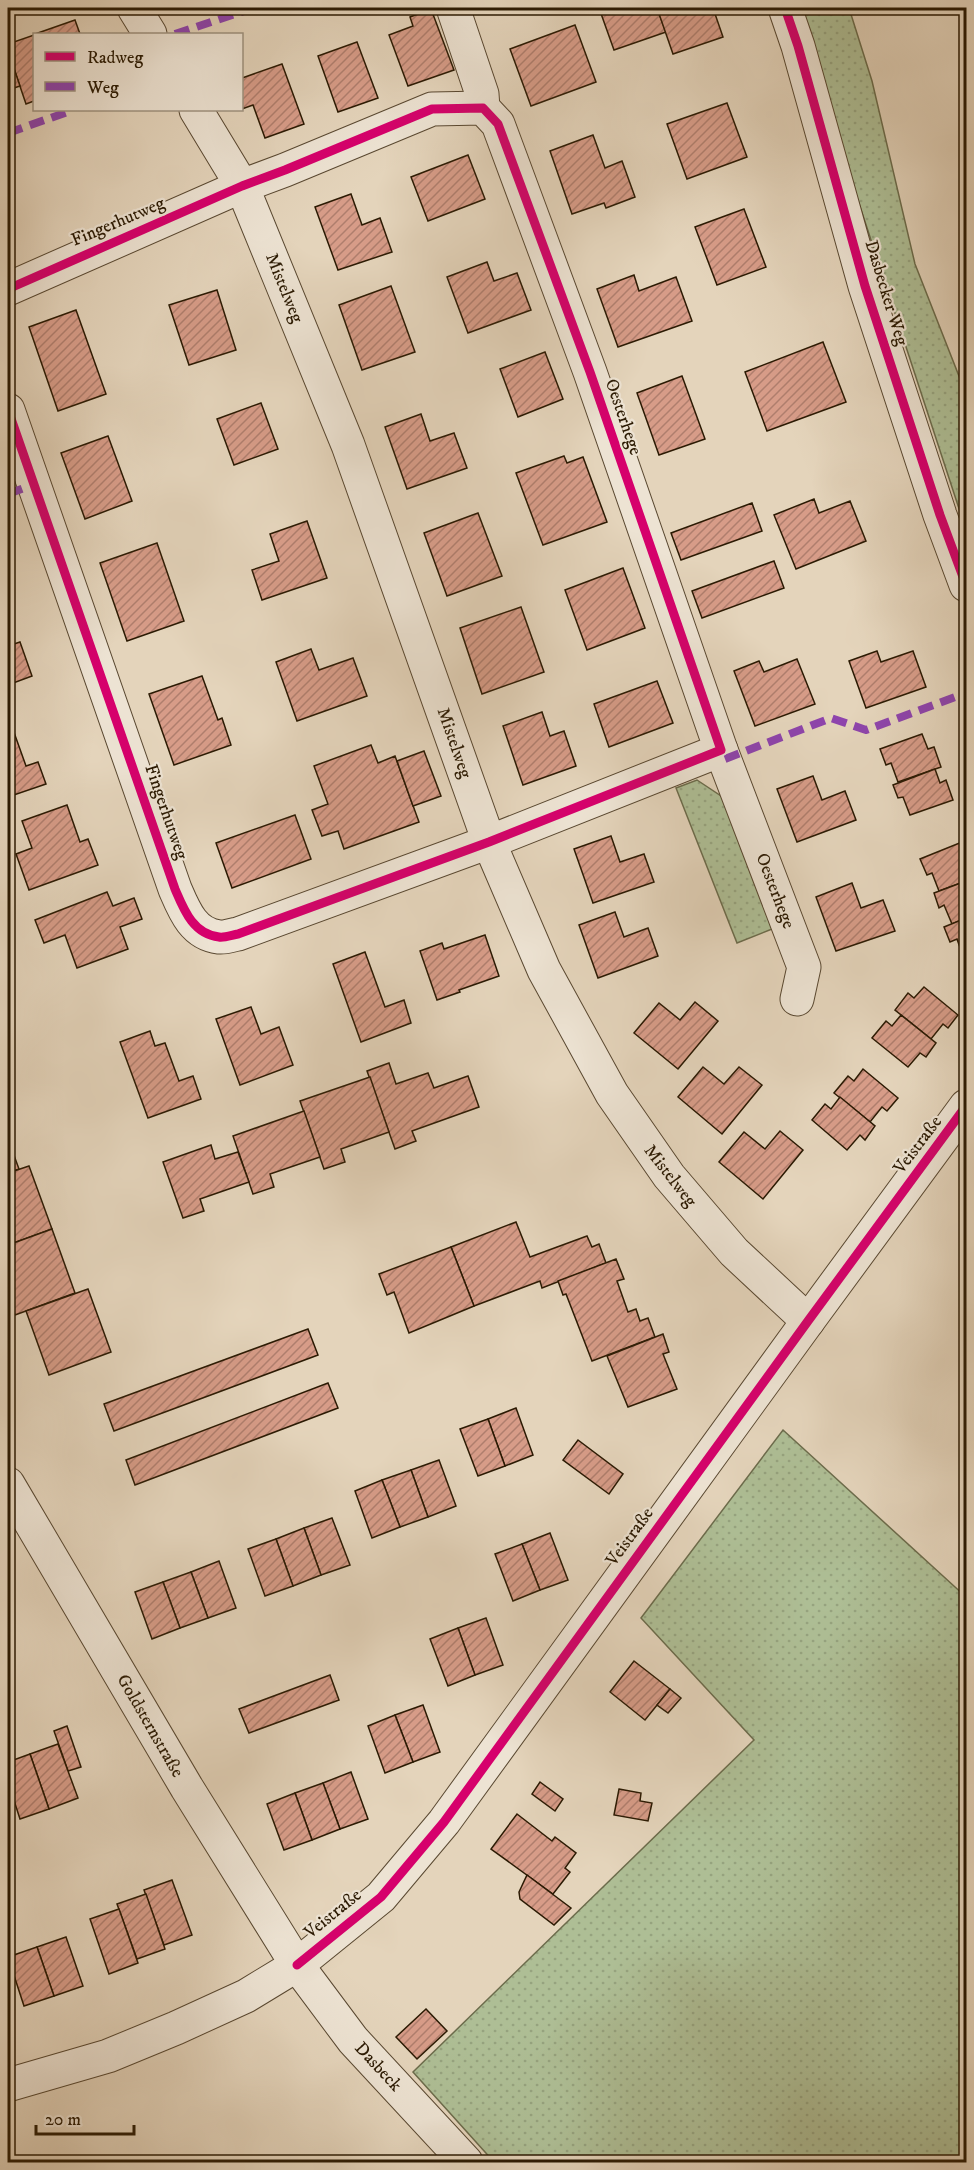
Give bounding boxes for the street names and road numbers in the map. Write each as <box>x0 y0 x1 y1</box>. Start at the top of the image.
street label: Fingerhutweg <box>68 192 168 252</box>
street label: Dasbecker Weg <box>859 238 913 349</box>
street label: Mistelweg <box>260 250 308 326</box>
street label: Oesterhege <box>600 376 646 458</box>
street label: Mistelweg <box>432 705 476 781</box>
street label: Fingerhutweg <box>139 761 193 863</box>
street label: Oesterhege <box>751 850 799 932</box>
street label: Veistraße <box>888 1112 947 1179</box>
street label: Mistelweg <box>639 1140 701 1212</box>
street label: Veistraße <box>601 1503 659 1571</box>
street label: Goldsternstraße <box>112 1671 188 1781</box>
street label: Veistraße <box>299 1884 366 1944</box>
street label: Dasbeck <box>350 2038 406 2096</box>

